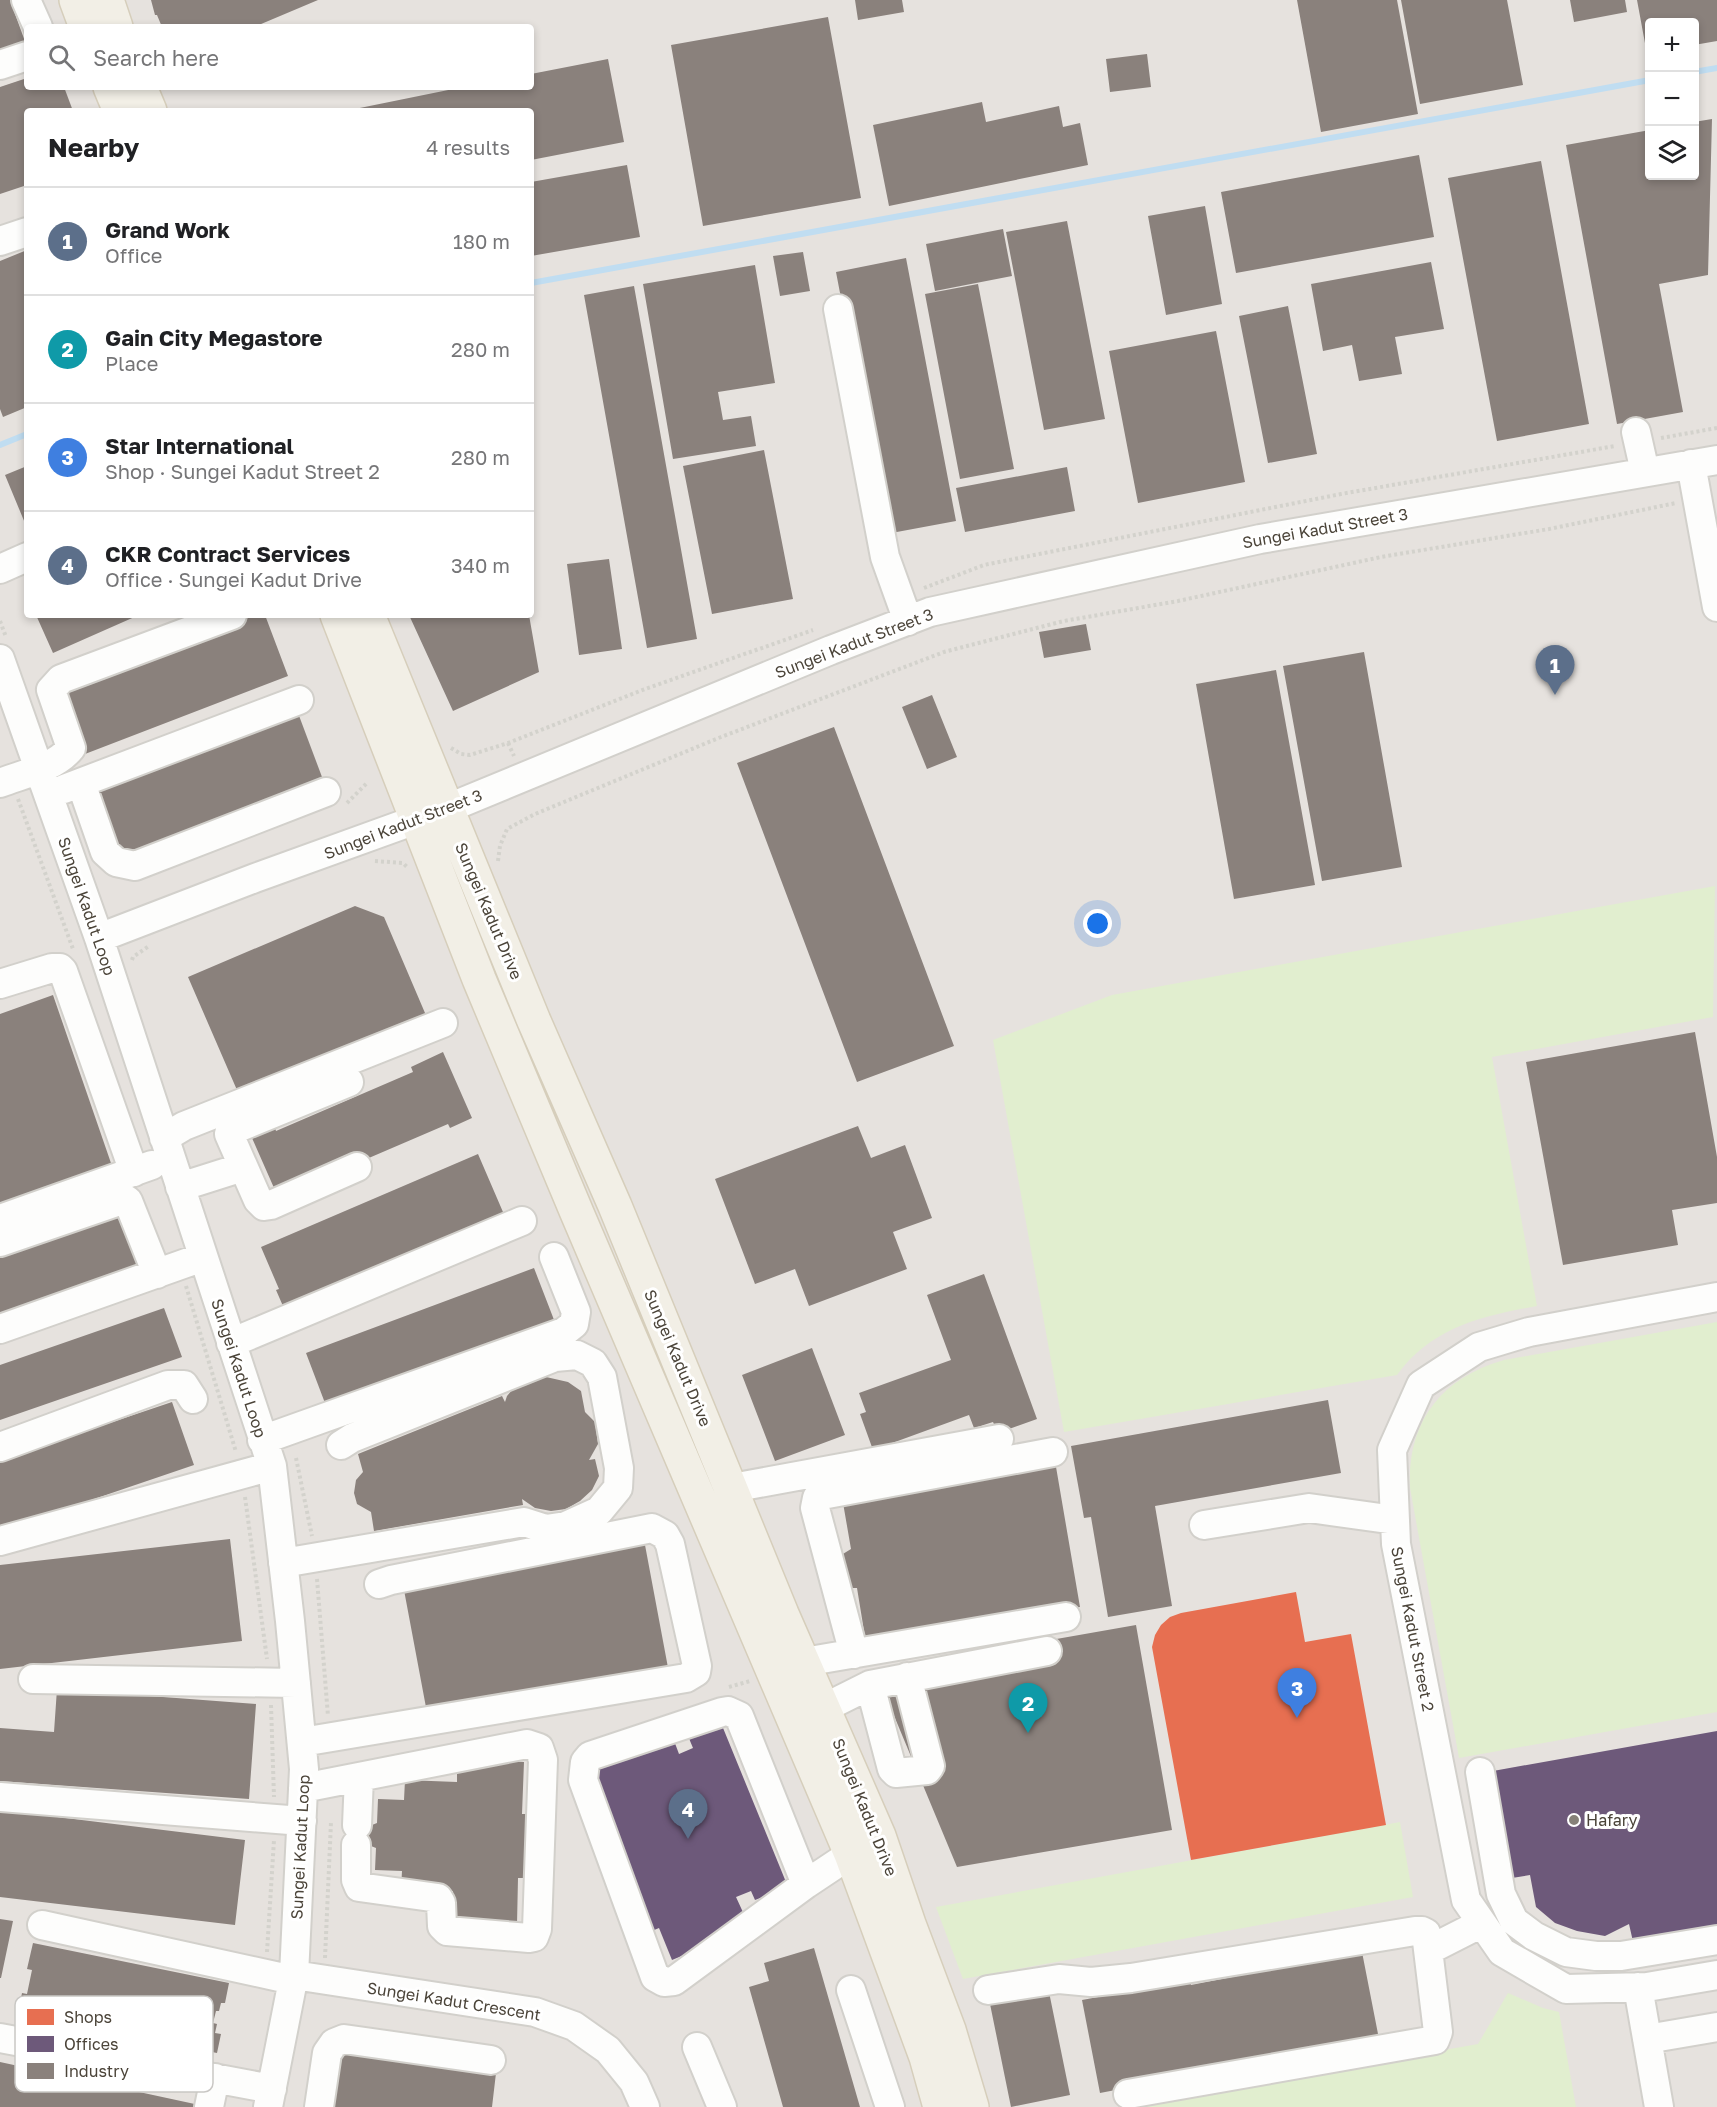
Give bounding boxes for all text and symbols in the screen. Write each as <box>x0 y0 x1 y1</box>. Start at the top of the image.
map controls <box>1645 18 1699 180</box>
button: + <box>1645 18 1699 72</box>
search box <box>24 24 534 90</box>
icon: search <box>45 41 78 74</box>
text: Search here <box>93 44 219 71</box>
button: − <box>1645 72 1699 126</box>
button: layers <box>1645 126 1699 180</box>
text: Nearby <box>48 132 139 163</box>
text: 4 results <box>426 135 510 159</box>
text: Grand Work <box>105 216 230 243</box>
text: 1 <box>62 229 73 253</box>
text: 180 m <box>453 229 510 253</box>
text: Office <box>105 243 162 267</box>
text: Gain City Megastore <box>105 324 322 351</box>
text: 2 <box>61 337 74 361</box>
text: 280 m <box>451 337 510 361</box>
text: Place <box>105 351 158 375</box>
text: Star International <box>105 432 294 459</box>
text: 3 <box>61 445 74 469</box>
text: 280 m <box>451 445 510 469</box>
text: Shop · Sungei Kadut Street 2 <box>105 459 380 483</box>
street label: Sungei Kadut Street 3 <box>1241 504 1409 552</box>
text: CKR Contract Services <box>105 540 350 567</box>
text: 4 <box>61 553 74 577</box>
text: 340 m <box>451 553 510 577</box>
text: Office · Sungei Kadut Drive <box>105 567 362 591</box>
street label: Sungei Kadut Street 3 <box>772 604 936 682</box>
pin: 1 <box>1536 646 1574 695</box>
street label: Sungei Kadut Street 3 <box>321 785 485 863</box>
street label: Sungei Kadut Loop <box>54 834 120 978</box>
street label: Sungei Kadut Drive <box>451 840 527 982</box>
your location <box>1083 909 1112 938</box>
street label: Sungei Kadut Drive <box>640 1287 716 1429</box>
street label: Sungei Kadut Loop <box>207 1296 271 1440</box>
street label: Sungei Kadut Street 2 <box>1387 1545 1439 1713</box>
pin: 3 <box>1278 1668 1316 1718</box>
pin: 2 <box>1008 1684 1048 1733</box>
street label: Sungei Kadut Drive <box>828 1735 902 1879</box>
street label: Sungei Kadut Loop <box>286 1774 314 1920</box>
pin: 4 <box>668 1790 708 1839</box>
place label: Hafary <box>1586 1810 1637 1830</box>
marker: Hafary <box>1567 1813 1581 1827</box>
street label: Sungei Kadut Crescent <box>366 1977 542 2025</box>
legend <box>15 1996 213 2092</box>
text: Shops <box>64 2007 112 2027</box>
text: Offices <box>64 2034 118 2054</box>
text: Industry <box>64 2061 129 2081</box>

